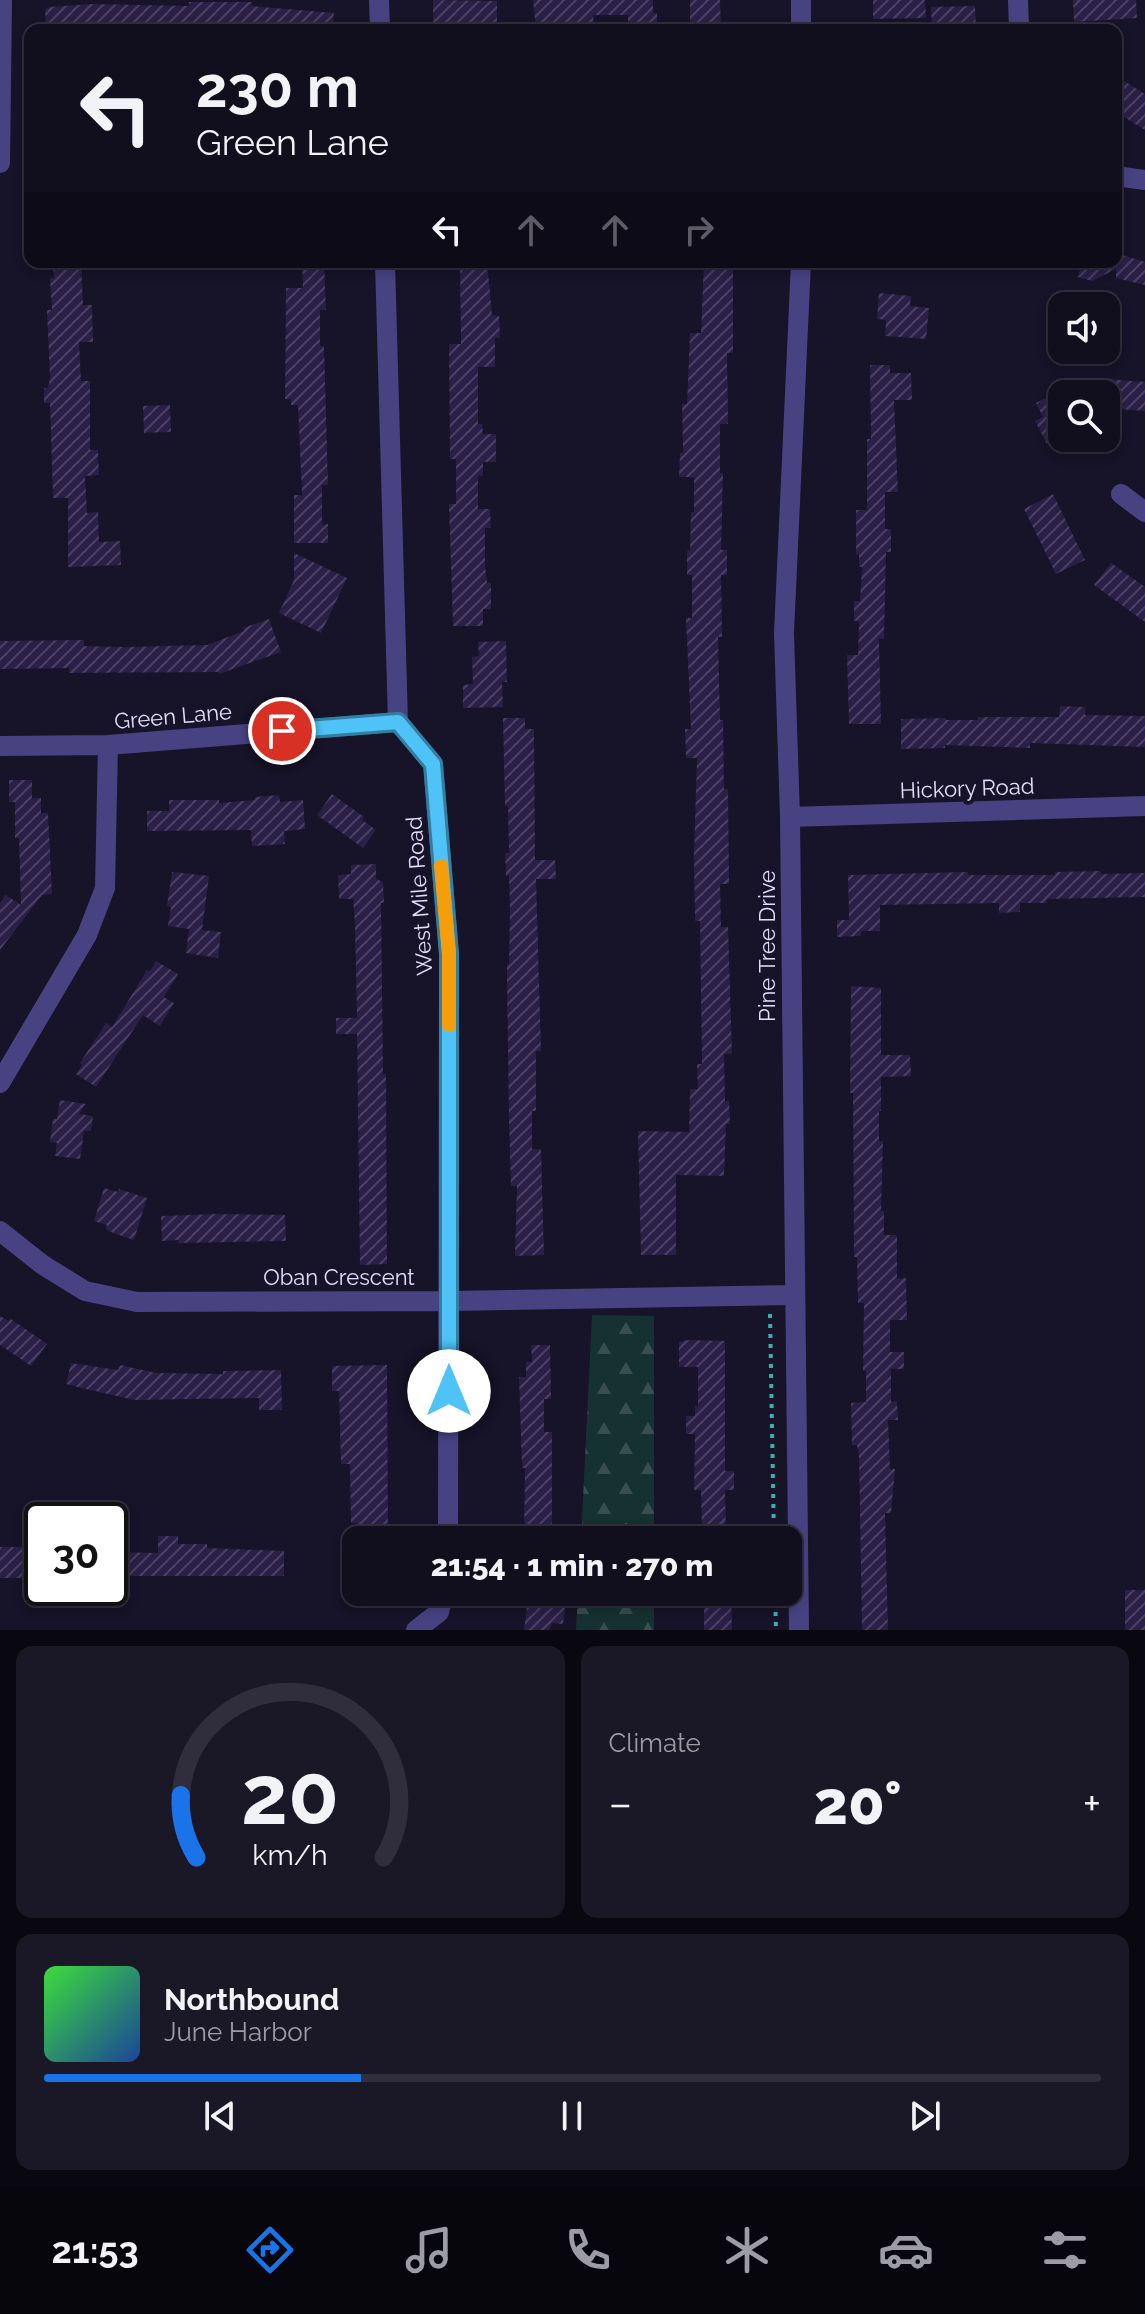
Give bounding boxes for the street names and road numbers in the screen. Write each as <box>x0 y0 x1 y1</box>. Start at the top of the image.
street label: Green Lane <box>113 698 233 734</box>
street label: Hickory Road <box>899 773 1035 803</box>
street label: West Mile Road <box>400 816 438 976</box>
street label: Pine Tree Drive <box>754 870 780 1022</box>
street label: Oban Crescent <box>263 1264 415 1290</box>

